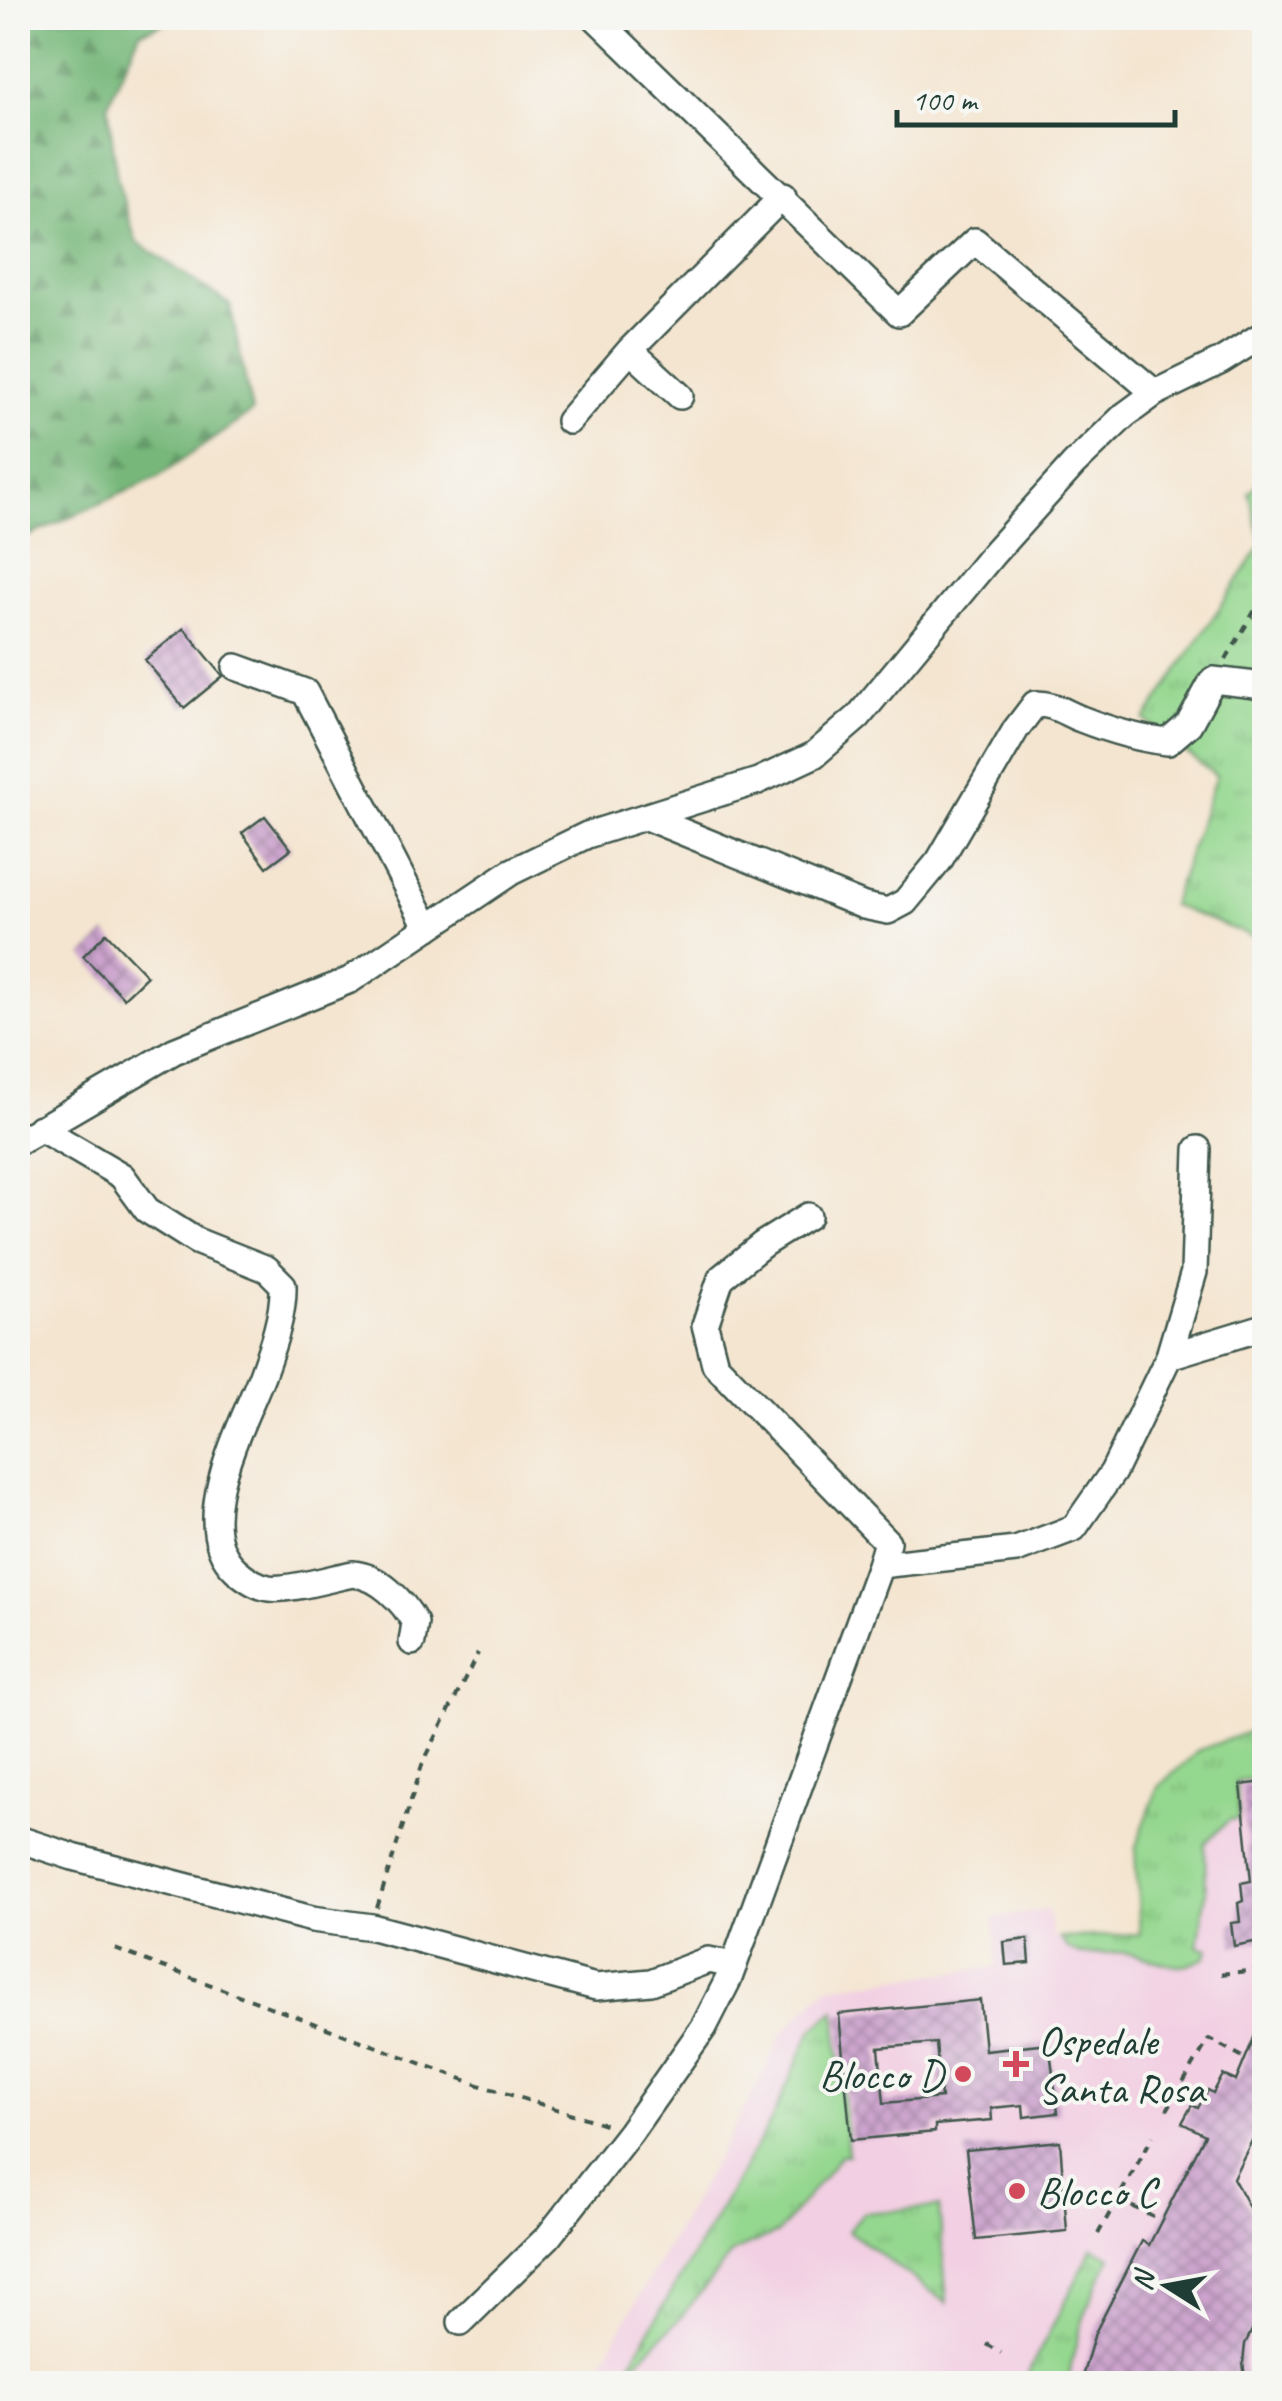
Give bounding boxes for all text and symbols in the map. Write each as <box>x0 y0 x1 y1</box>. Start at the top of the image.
scale bar <box>897 65 1174 127</box>
text: 100 m <box>912 81 979 119</box>
place label: Ospedale Santa Rosa <box>1038 2015 1207 2116</box>
place label: Blocco D <box>819 2049 947 2102</box>
marker: Ospedale Santa Rosa <box>1003 2051 1029 2077</box>
marker: Blocco D <box>952 2063 974 2085</box>
place label: Blocco C <box>1037 2166 1161 2219</box>
marker: Blocco C <box>1006 2180 1028 2202</box>
north arrow <box>1117 2236 1217 2336</box>
text: N <box>1124 2265 1163 2293</box>

